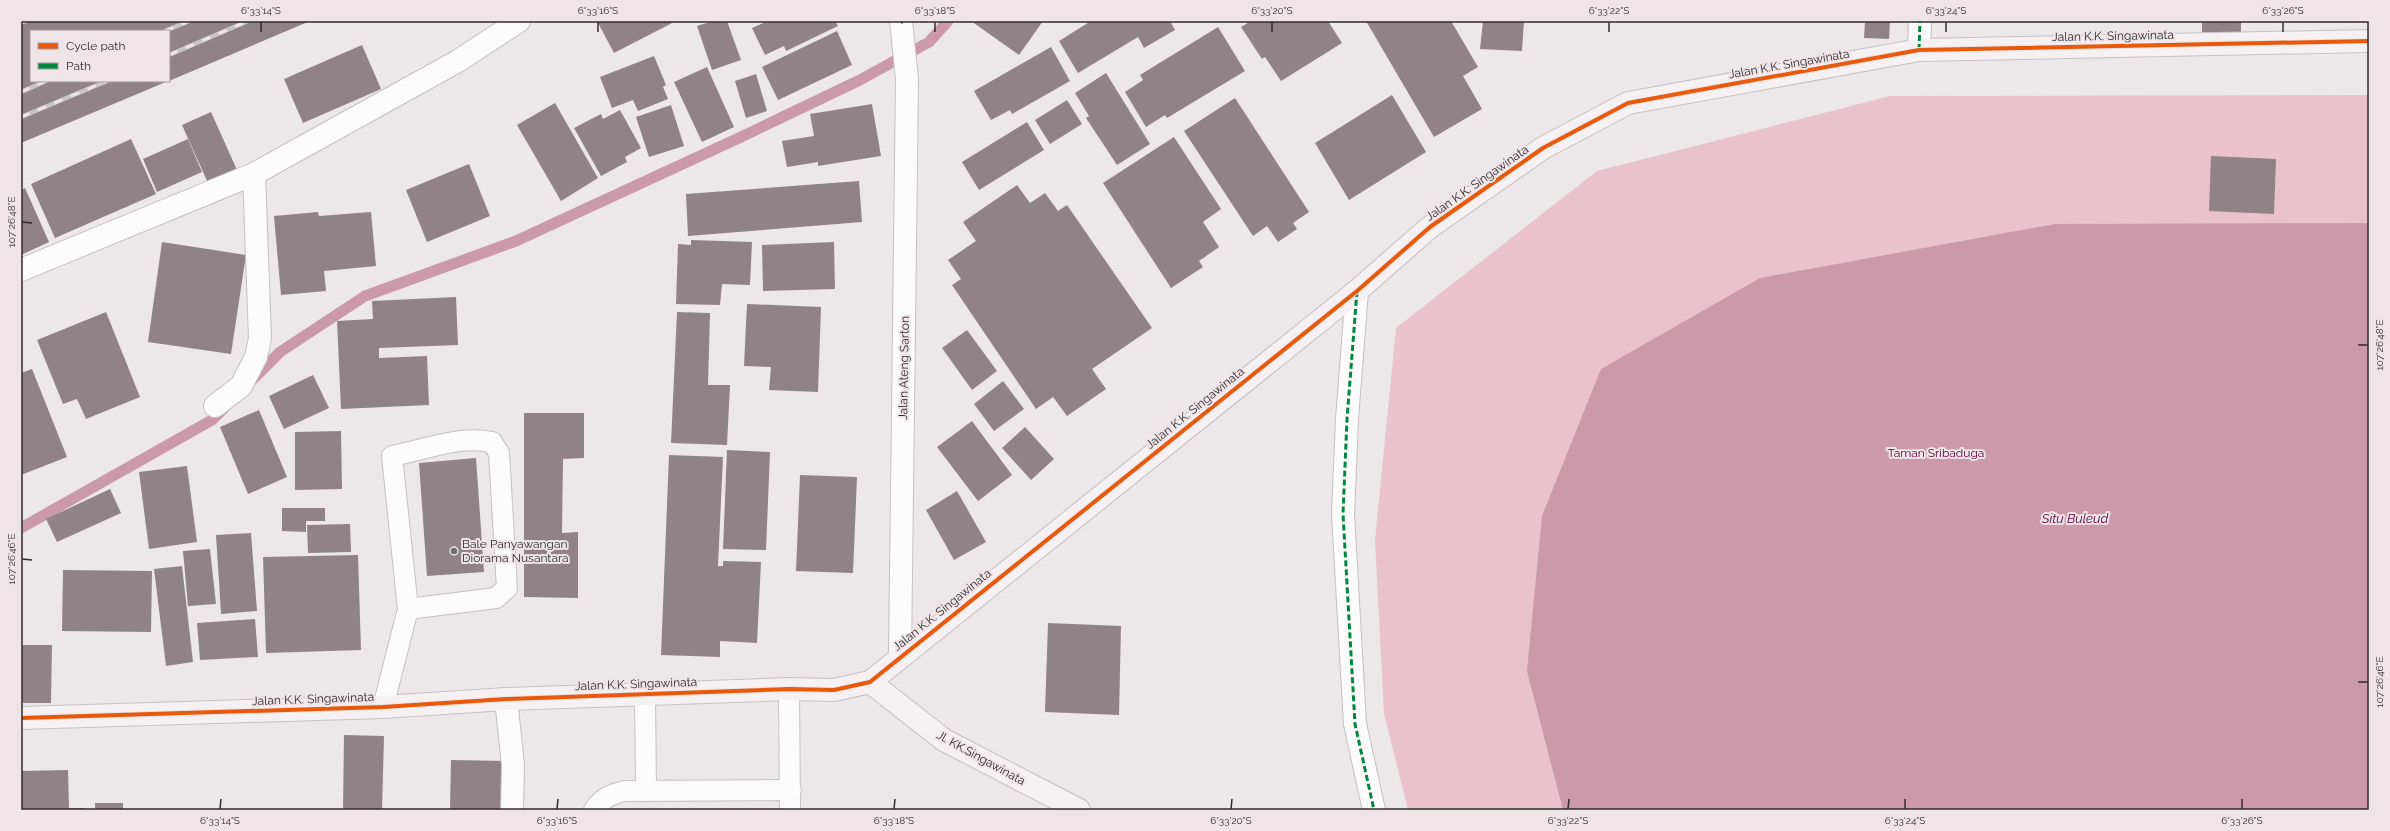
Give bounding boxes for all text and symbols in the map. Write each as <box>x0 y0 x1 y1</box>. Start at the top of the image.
text: 6°33'14"S <box>241 5 281 16</box>
text: 6°33'16"S <box>578 5 618 16</box>
text: 6°33'18"S <box>915 5 955 16</box>
text: 6°33'20"S <box>1251 5 1293 16</box>
text: 6°33'22"S <box>1589 5 1629 16</box>
text: 6°33'24"S <box>1926 5 1966 16</box>
text: 6°33'26"S <box>2262 5 2304 16</box>
street label: Jalan K.K. Singawinata <box>2052 28 2174 44</box>
legend <box>30 30 170 82</box>
text: Cycle path <box>66 39 125 53</box>
street label: Jalan K.K. Singawinata <box>1728 46 1850 82</box>
text: Path <box>66 59 91 73</box>
street label: Jalan K.K. Singawinata <box>1423 142 1531 224</box>
text: 107°26'48"E <box>6 196 17 248</box>
street label: Jalan Ateng Sarton <box>896 316 912 420</box>
text: 107°26'48"E <box>2374 319 2385 371</box>
street label: Jalan K.K. Singawinata <box>1143 364 1247 452</box>
park label: Taman Sribaduga <box>1888 446 1984 460</box>
water label: Situ Buleud <box>2041 511 2108 526</box>
text: 107°26'46"E <box>6 533 17 585</box>
place label: Bale Panyawangan Diorama Nusantara <box>462 537 569 565</box>
marker: Bale Panyawangan Diorama Nusantara <box>449 546 459 556</box>
street label: Jalan K.K. Singawinata <box>890 566 994 654</box>
text: 107°26'46"E <box>2374 656 2385 708</box>
street label: Jalan K.K. Singawinata <box>575 675 697 693</box>
street label: Jalan K.K. Singawinata <box>252 690 374 708</box>
street label: Jl. KK.Singawinata <box>934 728 1028 788</box>
text: 6°33'14"S <box>200 815 240 826</box>
text: 6°33'16"S <box>537 815 577 826</box>
text: 6°33'18"S <box>874 815 914 826</box>
text: 6°33'20"S <box>1210 815 1252 826</box>
text: 6°33'22"S <box>1548 815 1588 826</box>
text: 6°33'24"S <box>1885 815 1925 826</box>
text: 6°33'26"S <box>2221 815 2263 826</box>

